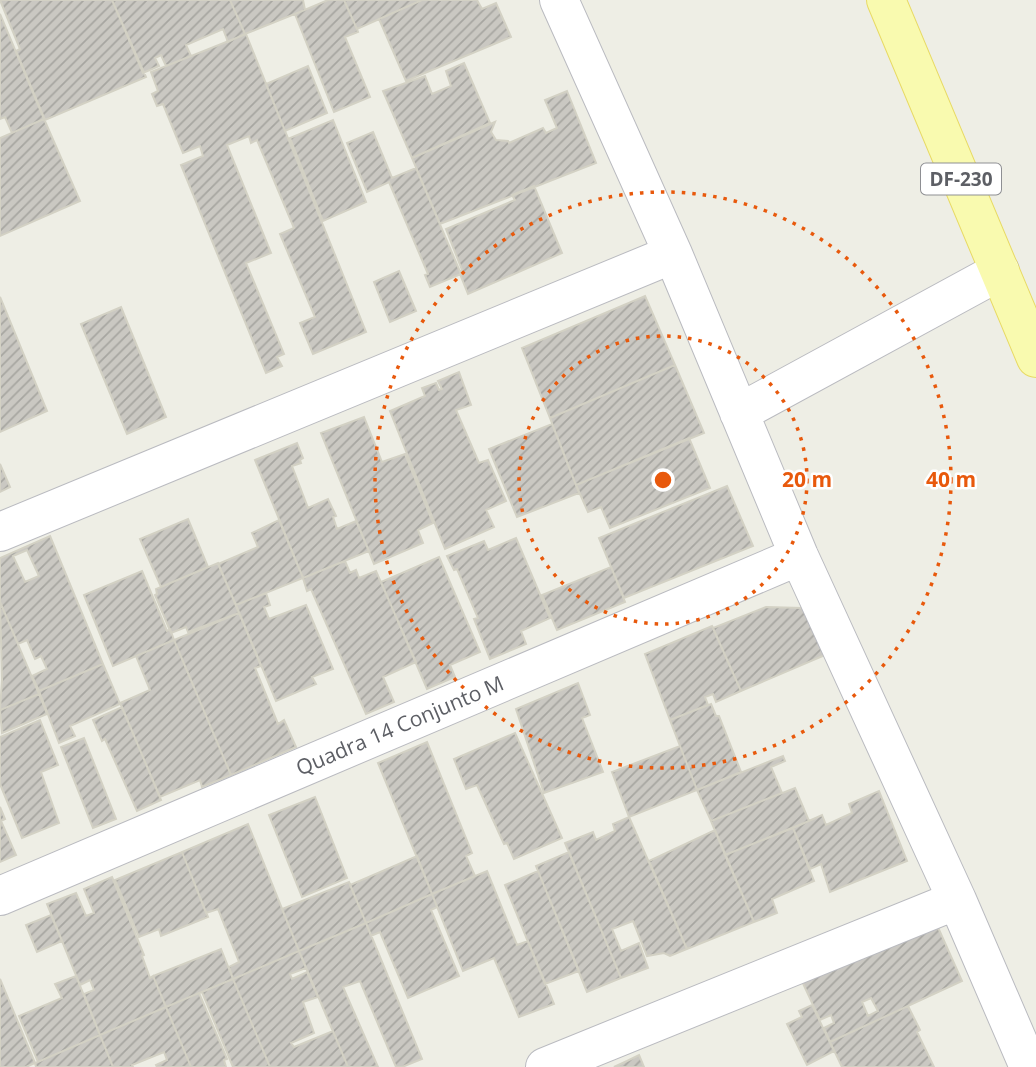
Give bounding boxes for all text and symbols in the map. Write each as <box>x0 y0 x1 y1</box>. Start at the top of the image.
road number: DF-230 <box>921 164 1001 195</box>
text: 20 m <box>782 465 832 493</box>
text: 40 m <box>926 465 976 493</box>
centre of rings <box>651 468 675 492</box>
street label: Quadra 14 Conjunto M <box>291 669 508 782</box>

